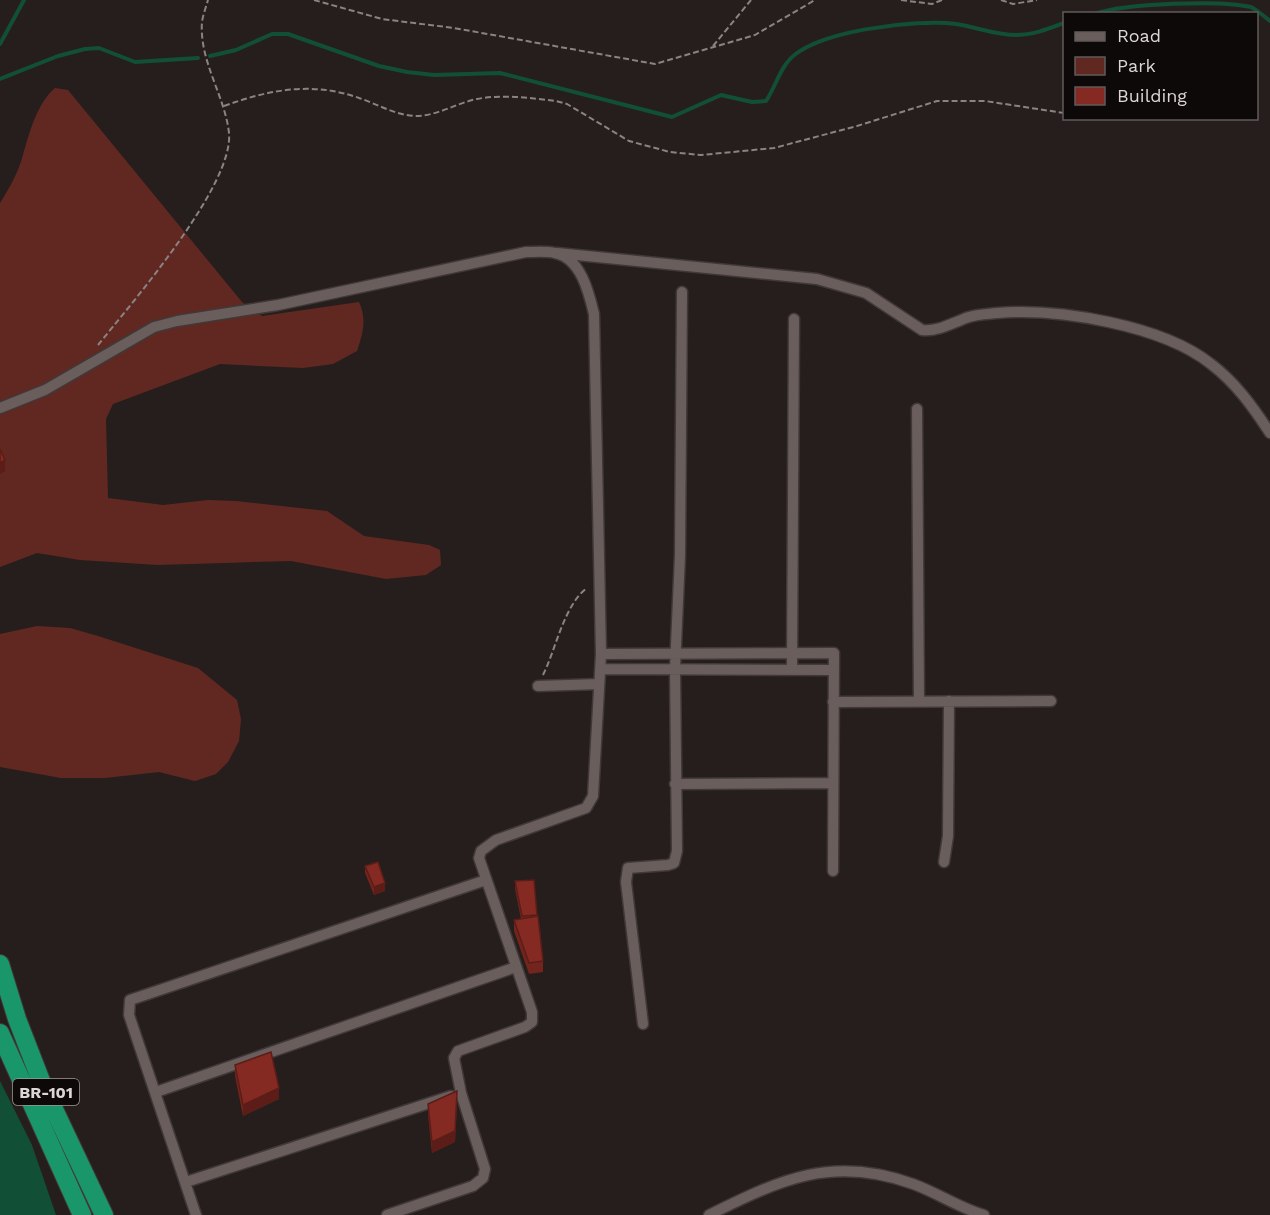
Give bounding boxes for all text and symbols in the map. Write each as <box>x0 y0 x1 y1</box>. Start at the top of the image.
legend <box>1063 12 1258 120</box>
text: Road <box>1117 25 1161 46</box>
text: Park <box>1117 55 1156 76</box>
text: Building <box>1117 85 1187 106</box>
road number: BR-101 <box>13 1079 79 1105</box>

